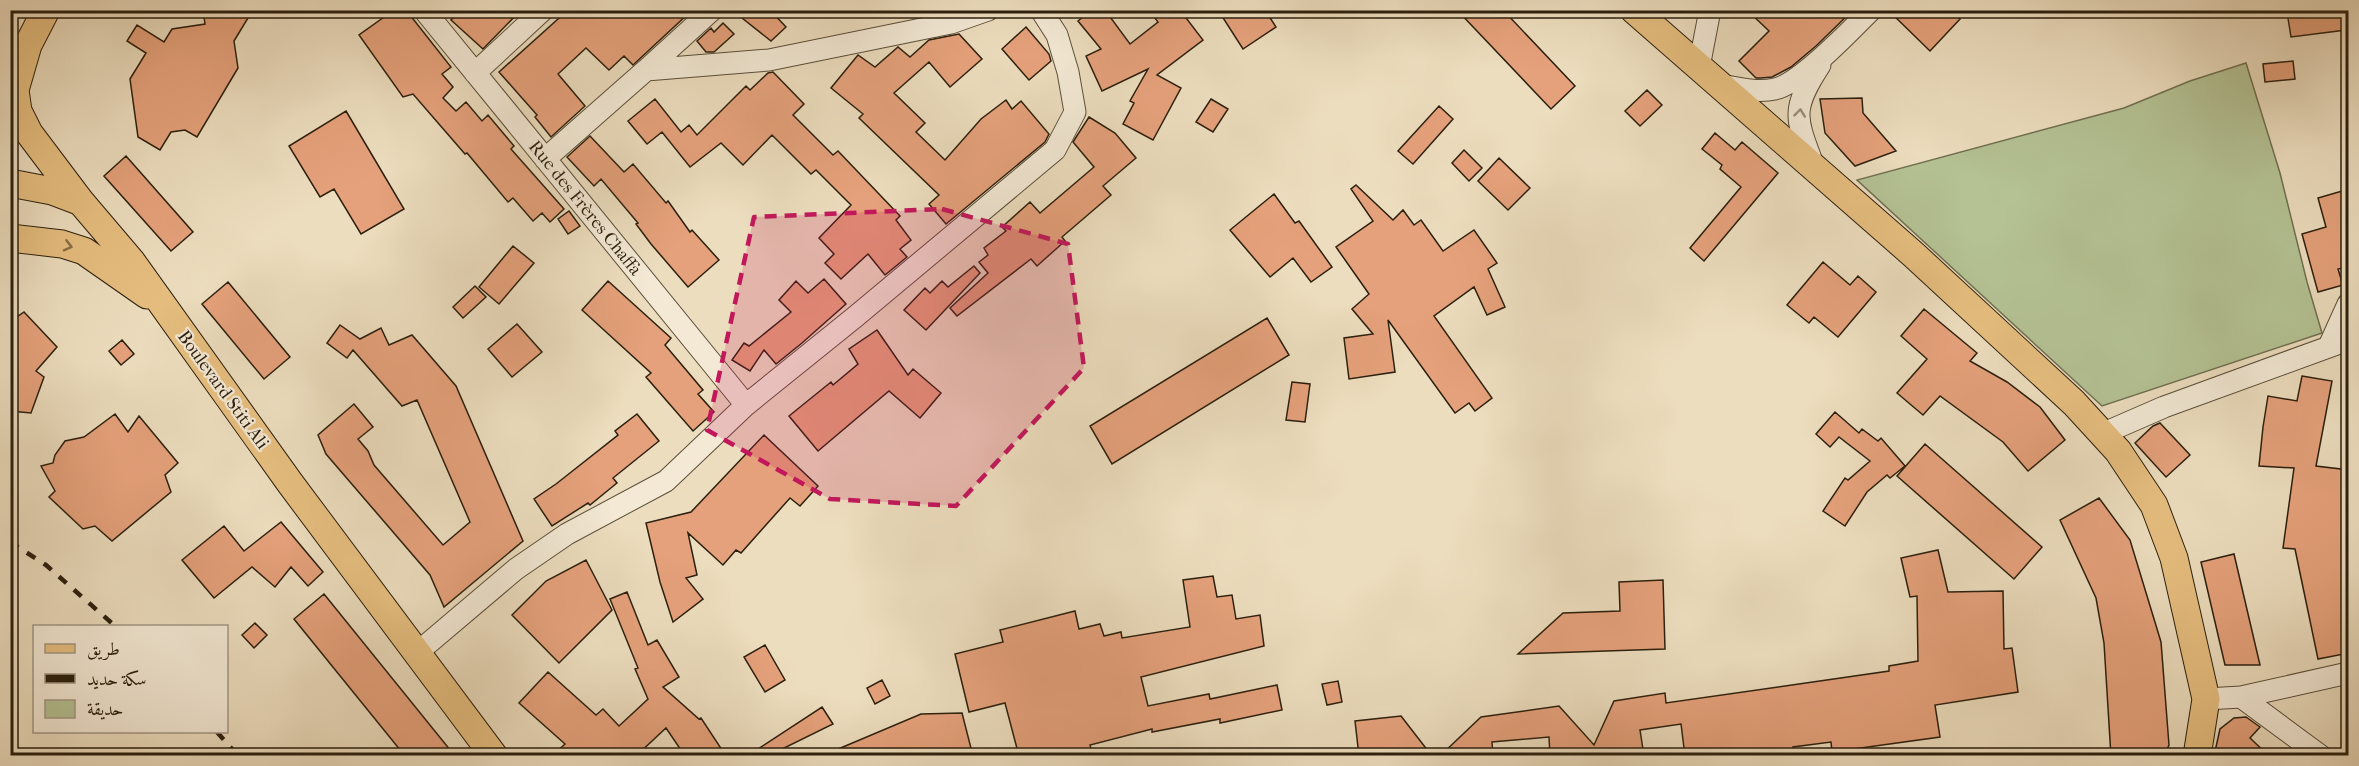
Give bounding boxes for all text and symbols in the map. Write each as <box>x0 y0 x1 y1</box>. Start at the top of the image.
one-way arrow <box>1793 108 1806 117</box>
street label: Rue des Frères Chaffa <box>524 136 646 280</box>
one-way arrow <box>63 239 73 252</box>
street label: Boulevard Stiti Ali <box>173 327 273 454</box>
legend <box>33 625 228 733</box>
text: طريق <box>87 639 120 661</box>
text: سكة حديد <box>87 669 147 690</box>
text: حديقة <box>87 699 123 720</box>

